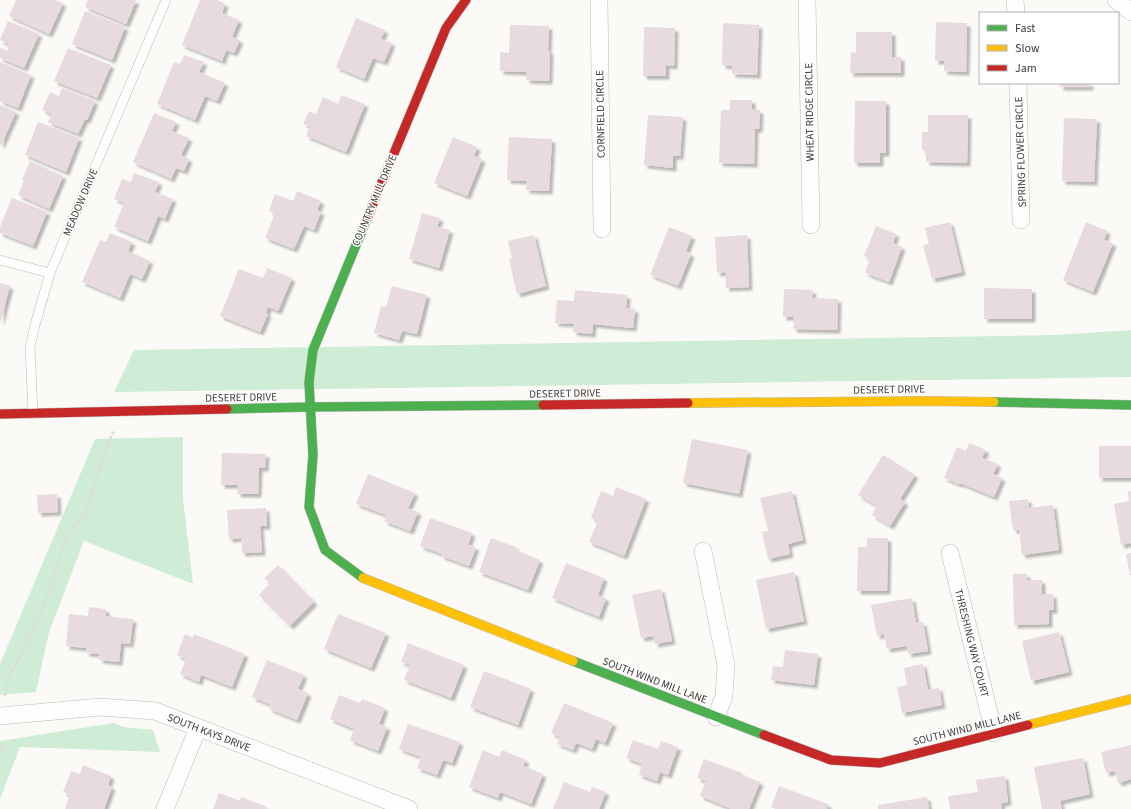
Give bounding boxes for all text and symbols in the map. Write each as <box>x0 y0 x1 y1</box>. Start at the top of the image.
legend <box>979 12 1119 84</box>
text: Fast <box>1015 20 1035 37</box>
text: Slow <box>1015 40 1040 57</box>
text: Jam <box>1015 60 1037 77</box>
street label: WHEAT RIDGE CIRCLE <box>801 62 818 161</box>
street label: CORNFIELD CIRCLE <box>592 70 609 158</box>
street label: SPRING FLOWER CIRCLE <box>1011 96 1030 208</box>
street label: COUNTRY MILL DRIVE <box>348 152 401 248</box>
street label: MEADOW DRIVE <box>59 166 102 238</box>
street label: DESERET DRIVE <box>853 381 925 398</box>
street label: DESERET DRIVE <box>529 385 601 402</box>
street label: DESERET DRIVE <box>205 389 277 406</box>
street label: THRESHING WAY COURT <box>951 587 992 699</box>
street label: SOUTH WIND MILL LANE <box>600 654 710 707</box>
street label: SOUTH WIND MILL LANE <box>911 708 1023 749</box>
street label: SOUTH KAYS DRIVE <box>165 710 253 755</box>

